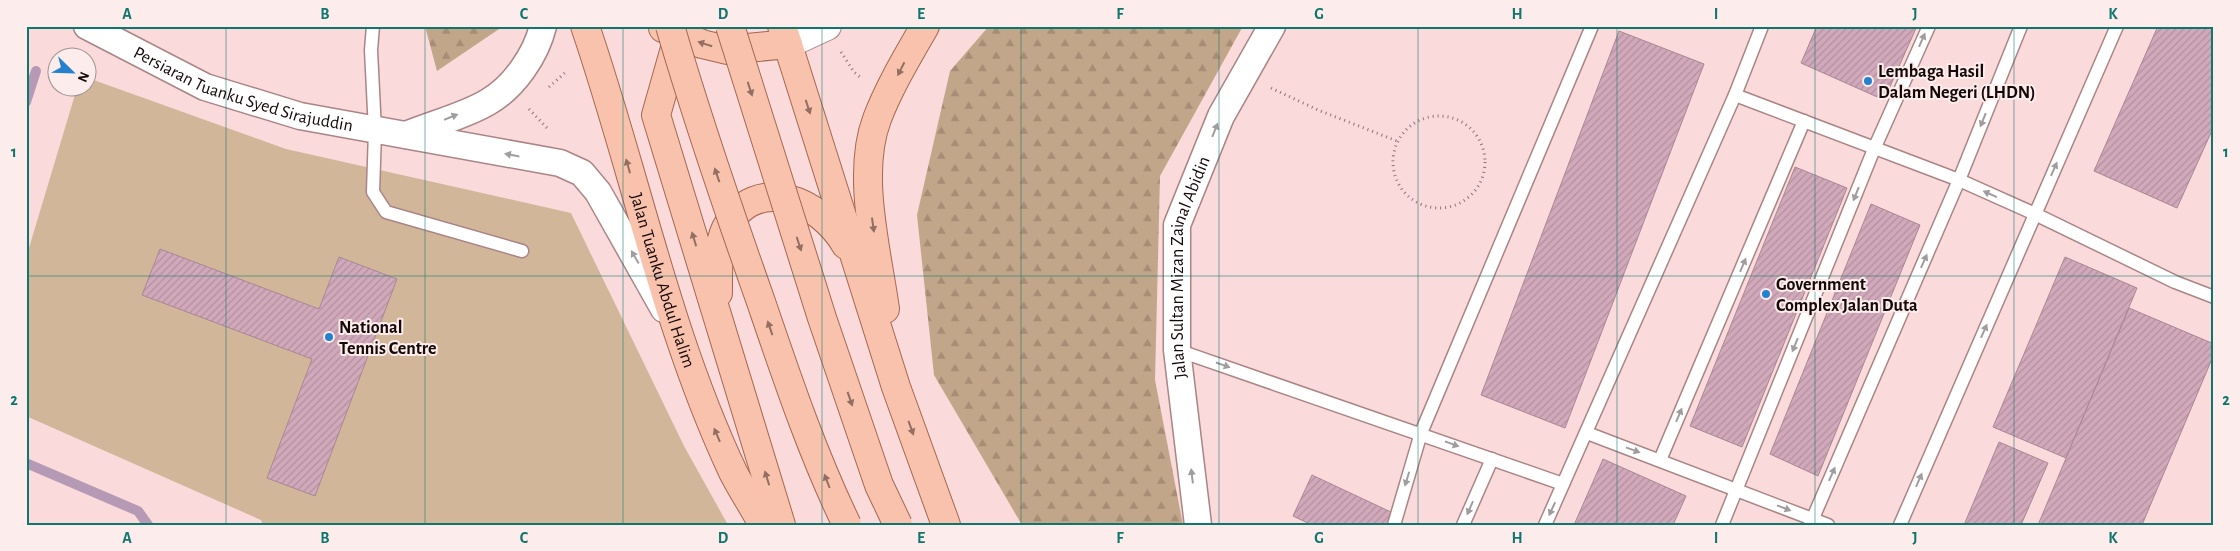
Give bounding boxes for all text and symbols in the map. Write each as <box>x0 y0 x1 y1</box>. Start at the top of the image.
text: A <box>122 6 132 22</box>
text: B <box>320 6 330 22</box>
text: C <box>520 6 529 22</box>
text: D <box>718 6 729 22</box>
text: E <box>917 6 925 22</box>
text: F <box>1116 6 1124 22</box>
text: G <box>1314 6 1324 22</box>
text: H <box>1511 6 1523 22</box>
text: I <box>1714 6 1718 22</box>
text: J <box>1912 6 1918 22</box>
text: K <box>2108 6 2118 22</box>
one-way arrow <box>1919 33 1927 47</box>
one-way arrow <box>697 40 712 48</box>
street label: Persiaran Tuanku Syed Sirajuddin <box>130 44 354 135</box>
north arrow <box>48 48 98 98</box>
one-way arrow <box>897 62 905 76</box>
place label: Lembaga Hasil Dalam Negeri (LHDN) <box>1878 63 2036 102</box>
text: N <box>75 69 91 84</box>
marker: Lembaga Hasil Dalam Negeri (LHDN) <box>1862 75 1874 87</box>
one-way arrow <box>747 82 754 97</box>
one-way arrow <box>804 99 812 114</box>
one-way arrow <box>444 113 459 120</box>
one-way arrow <box>1979 113 1987 127</box>
one-way arrow <box>1211 122 1219 137</box>
text: 1 <box>11 144 17 160</box>
text: 1 <box>2223 144 2229 160</box>
one-way arrow <box>504 150 520 158</box>
street label: Jalan Sultan Mizan Zainal Abidin <box>1169 154 1214 380</box>
one-way arrow <box>623 158 631 173</box>
one-way arrow <box>2051 162 2059 176</box>
one-way arrow <box>713 167 721 182</box>
one-way arrow <box>1852 187 1860 202</box>
one-way arrow <box>1983 190 1997 198</box>
street label: Jalan Tuanku Abdul Halim <box>626 191 698 370</box>
one-way arrow <box>870 217 878 233</box>
one-way arrow <box>690 231 698 246</box>
one-way arrow <box>796 237 803 252</box>
one-way arrow <box>631 250 639 265</box>
one-way arrow <box>1921 254 1929 268</box>
one-way arrow <box>1739 258 1747 272</box>
place label: Government Complex Jalan Duta <box>1776 276 1918 315</box>
marker: Government Complex Jalan Duta <box>1760 288 1772 300</box>
place label: National Tennis Centre <box>339 319 437 358</box>
one-way arrow <box>766 321 773 336</box>
one-way arrow <box>1980 324 1988 338</box>
marker: National Tennis Centre <box>323 331 335 343</box>
one-way arrow <box>1791 338 1799 352</box>
one-way arrow <box>1216 362 1231 370</box>
one-way arrow <box>847 391 854 406</box>
text: 2 <box>10 392 18 408</box>
text: 2 <box>2222 392 2230 408</box>
one-way arrow <box>1676 408 1684 422</box>
one-way arrow <box>907 421 915 436</box>
one-way arrow <box>713 427 721 442</box>
one-way arrow <box>1445 440 1460 448</box>
one-way arrow <box>1625 447 1640 454</box>
one-way arrow <box>1828 467 1836 481</box>
one-way arrow <box>1188 468 1196 484</box>
one-way arrow <box>763 470 771 485</box>
one-way arrow <box>1403 472 1411 487</box>
one-way arrow <box>823 473 830 488</box>
one-way arrow <box>1915 473 1923 487</box>
one-way arrow <box>1466 501 1474 515</box>
one-way arrow <box>1547 502 1555 516</box>
one-way arrow <box>1777 504 1792 512</box>
text: A <box>122 530 132 546</box>
text: B <box>320 530 330 546</box>
text: C <box>520 530 529 546</box>
text: D <box>718 530 729 546</box>
text: E <box>917 530 925 546</box>
text: F <box>1116 530 1124 546</box>
text: G <box>1314 530 1324 546</box>
text: H <box>1511 530 1523 546</box>
text: I <box>1714 530 1718 546</box>
text: J <box>1912 530 1918 546</box>
text: K <box>2108 530 2118 546</box>

